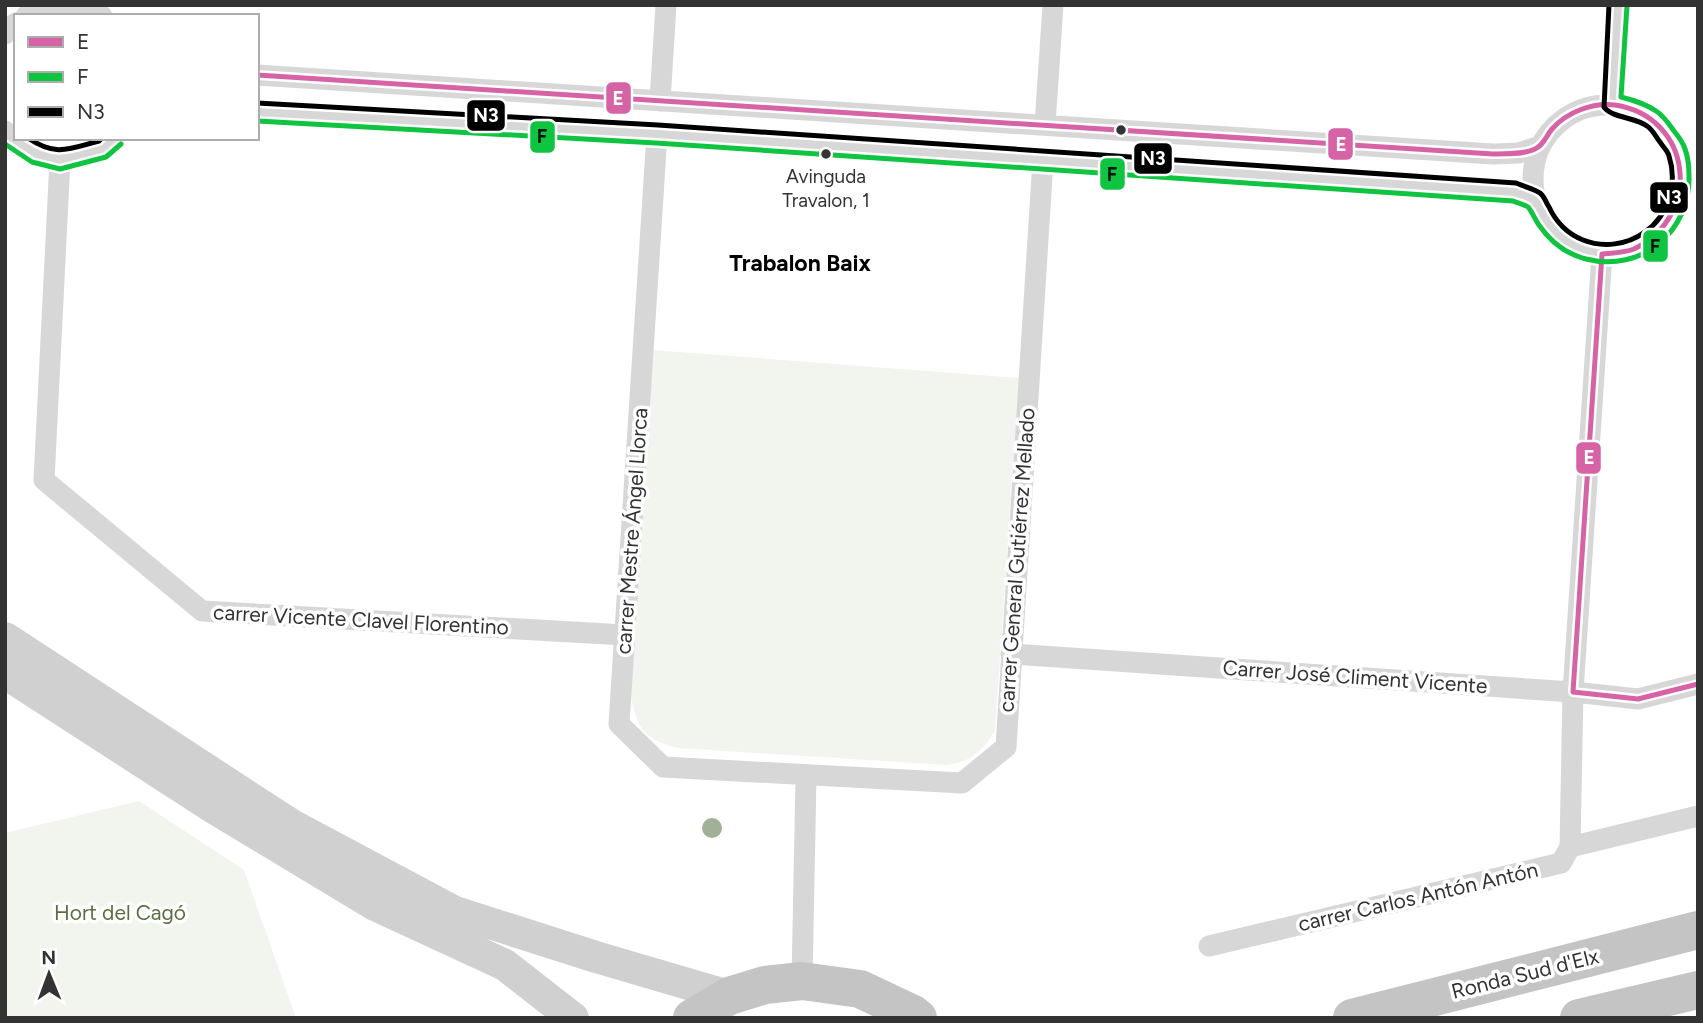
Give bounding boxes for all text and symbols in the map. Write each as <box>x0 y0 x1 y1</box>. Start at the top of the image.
legend <box>14 14 259 140</box>
text: E <box>77 29 89 54</box>
text: F <box>77 64 88 89</box>
line badge: E <box>605 81 632 115</box>
text: E <box>612 87 624 110</box>
text: N3 <box>77 99 105 124</box>
line badge: N3 <box>466 99 506 132</box>
text: N3 <box>473 104 499 127</box>
line badge: F <box>529 120 556 154</box>
unlabelled marker <box>1114 123 1128 137</box>
text: F <box>537 125 547 148</box>
line badge: E <box>1327 127 1354 161</box>
text: E <box>1335 133 1347 156</box>
line badge: N3 <box>1133 142 1173 175</box>
marker: Avinguda Travalon, 1 <box>819 147 833 161</box>
text: N3 <box>1140 147 1166 170</box>
line badge: F <box>1099 157 1126 191</box>
text: F <box>1107 163 1117 186</box>
place label: Avinguda Travalon, 1 <box>782 165 870 212</box>
line badge: N3 <box>1649 181 1689 214</box>
text: N3 <box>1656 186 1682 209</box>
line badge: F <box>1642 229 1669 263</box>
text: F <box>1650 235 1660 258</box>
district label: Trabalon Baix <box>729 249 872 277</box>
street label: carrer Mestre Ángel Llorca <box>610 407 653 655</box>
street label: carrer General Gutiérrez Mellado <box>993 407 1040 713</box>
line badge: E <box>1575 441 1602 475</box>
text: E <box>1583 446 1595 469</box>
street label: carrer Vicente Clavel Florentino <box>213 599 509 640</box>
street label: Carrer José Climent Vicente <box>1222 655 1488 698</box>
street label: carrer Carlos Antón Antón <box>1296 857 1540 936</box>
park label: Hort del Cagó <box>54 900 186 925</box>
north arrow <box>14 939 84 1009</box>
street label: Ronda Sud d'Elx <box>1449 943 1601 1004</box>
text: N <box>41 946 56 969</box>

